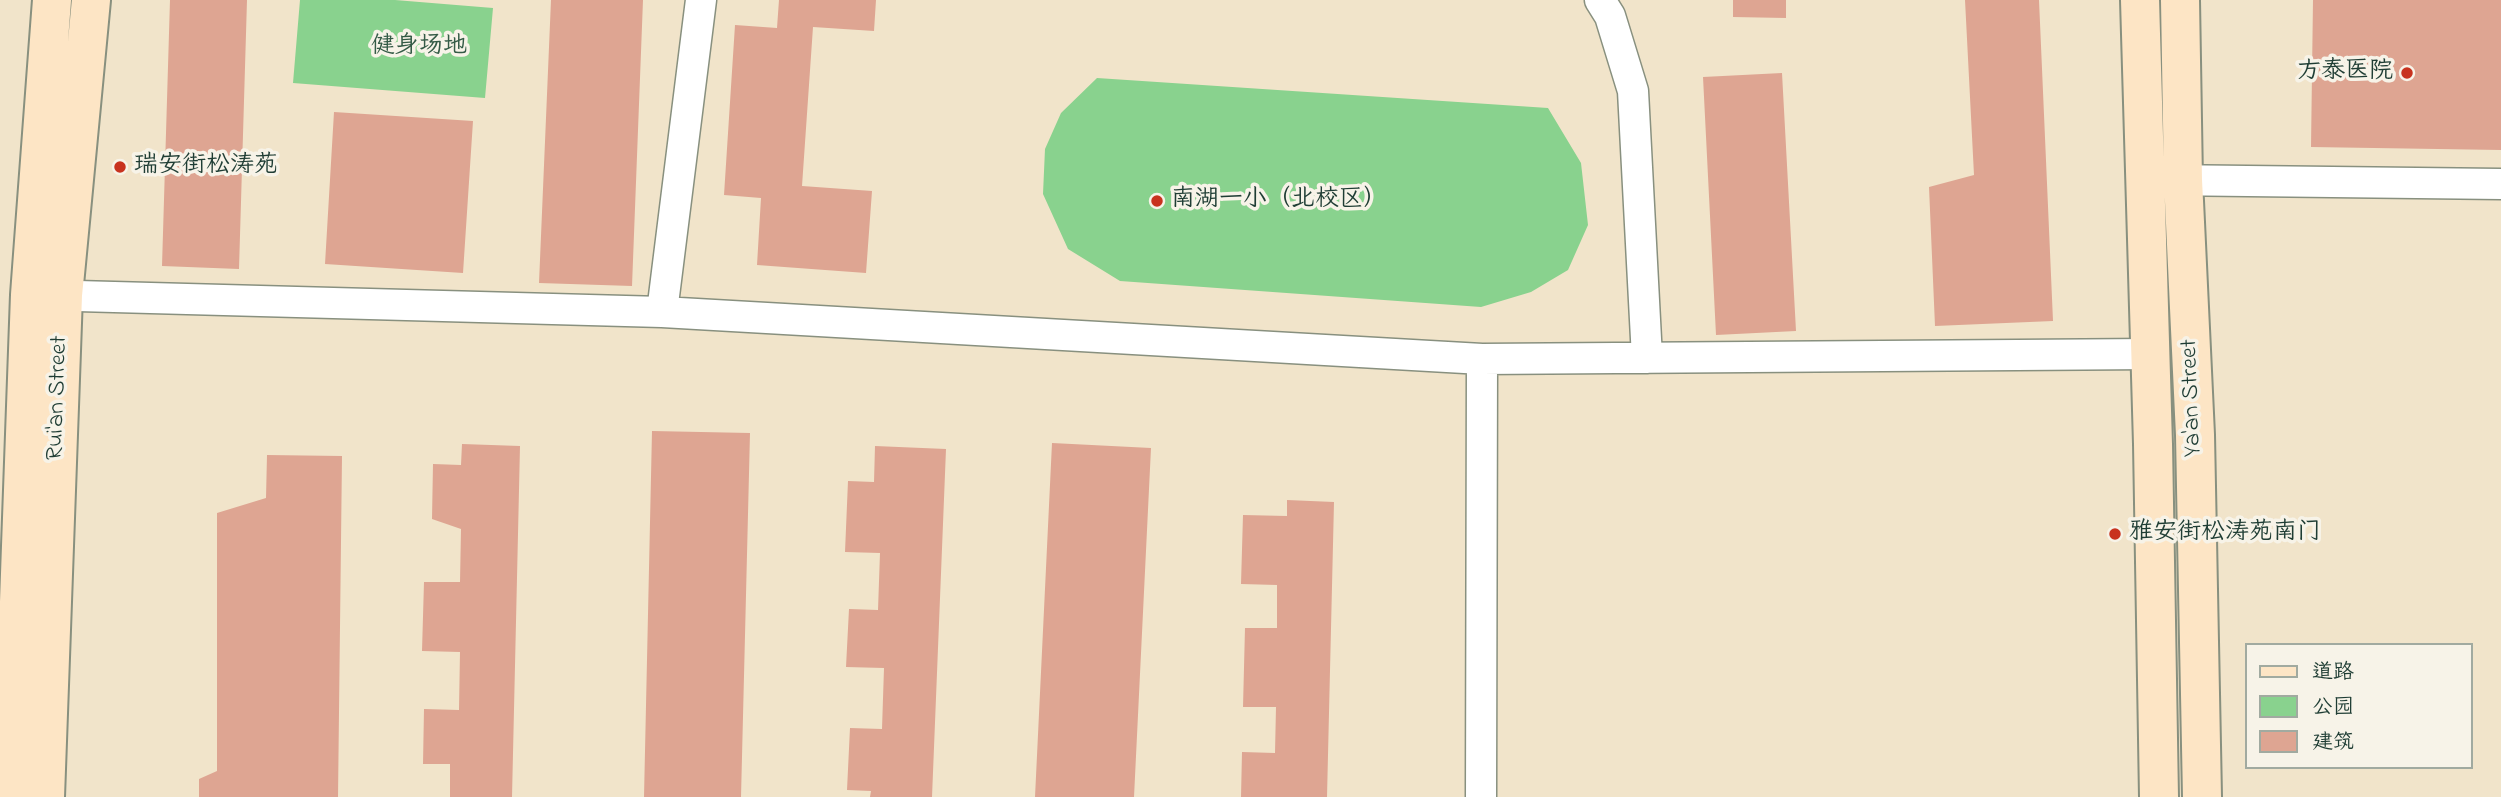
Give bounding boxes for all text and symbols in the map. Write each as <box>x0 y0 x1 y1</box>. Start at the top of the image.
park label: 健身场地 <box>371 34 467 62</box>
place label: 方泰医院 <box>2297 59 2393 87</box>
marker: 方泰医院 <box>2399 65 2415 81</box>
place label: 瑞安街松涛苑 <box>134 153 278 181</box>
marker: 瑞安街松涛苑 <box>112 159 128 175</box>
place label: 南湖一小（北校区） <box>1171 187 1387 215</box>
marker: 南湖一小（北校区） <box>1149 193 1165 209</box>
street label: Rui'an Street <box>42 335 76 461</box>
street label: Ya'an Street <box>2177 339 2209 457</box>
place label: 雅安街松涛苑南门 <box>2129 520 2321 548</box>
marker: 雅安街松涛苑南门 <box>2107 526 2123 542</box>
legend <box>2246 643 2473 769</box>
text: 道路 <box>2312 658 2354 688</box>
text: 公园 <box>2312 693 2354 723</box>
text: 建筑 <box>2312 728 2354 758</box>

